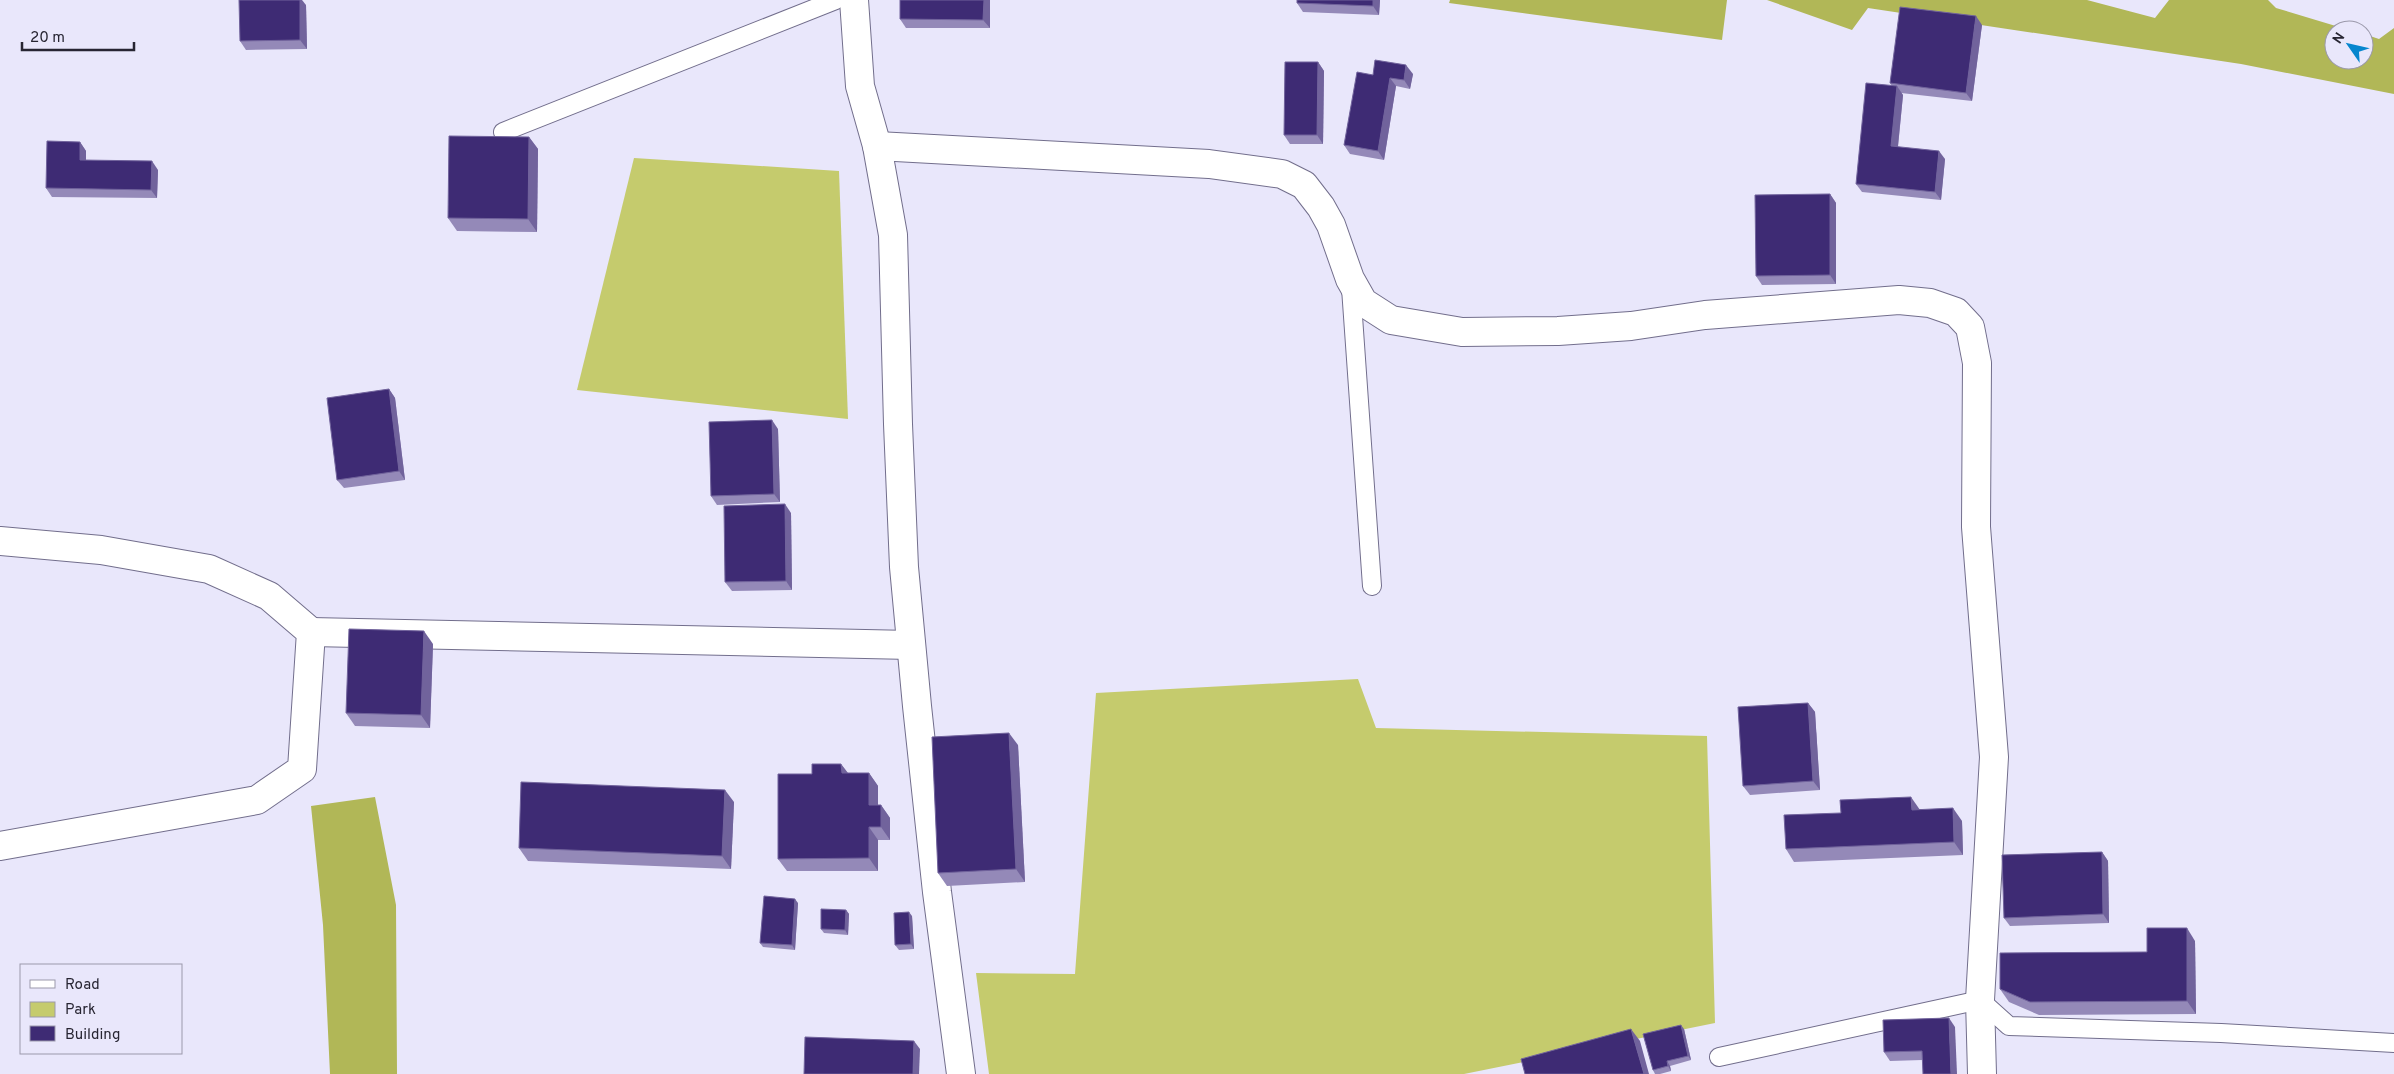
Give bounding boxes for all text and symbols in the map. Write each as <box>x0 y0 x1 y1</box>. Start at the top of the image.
scale bar <box>22 20 135 52</box>
north arrow <box>2324 20 2374 70</box>
text: 20 m <box>30 29 65 48</box>
text: N <box>2330 30 2349 47</box>
legend <box>20 964 182 1054</box>
text: Road <box>65 976 100 995</box>
text: Park <box>65 1001 96 1020</box>
text: Building <box>65 1026 120 1045</box>

